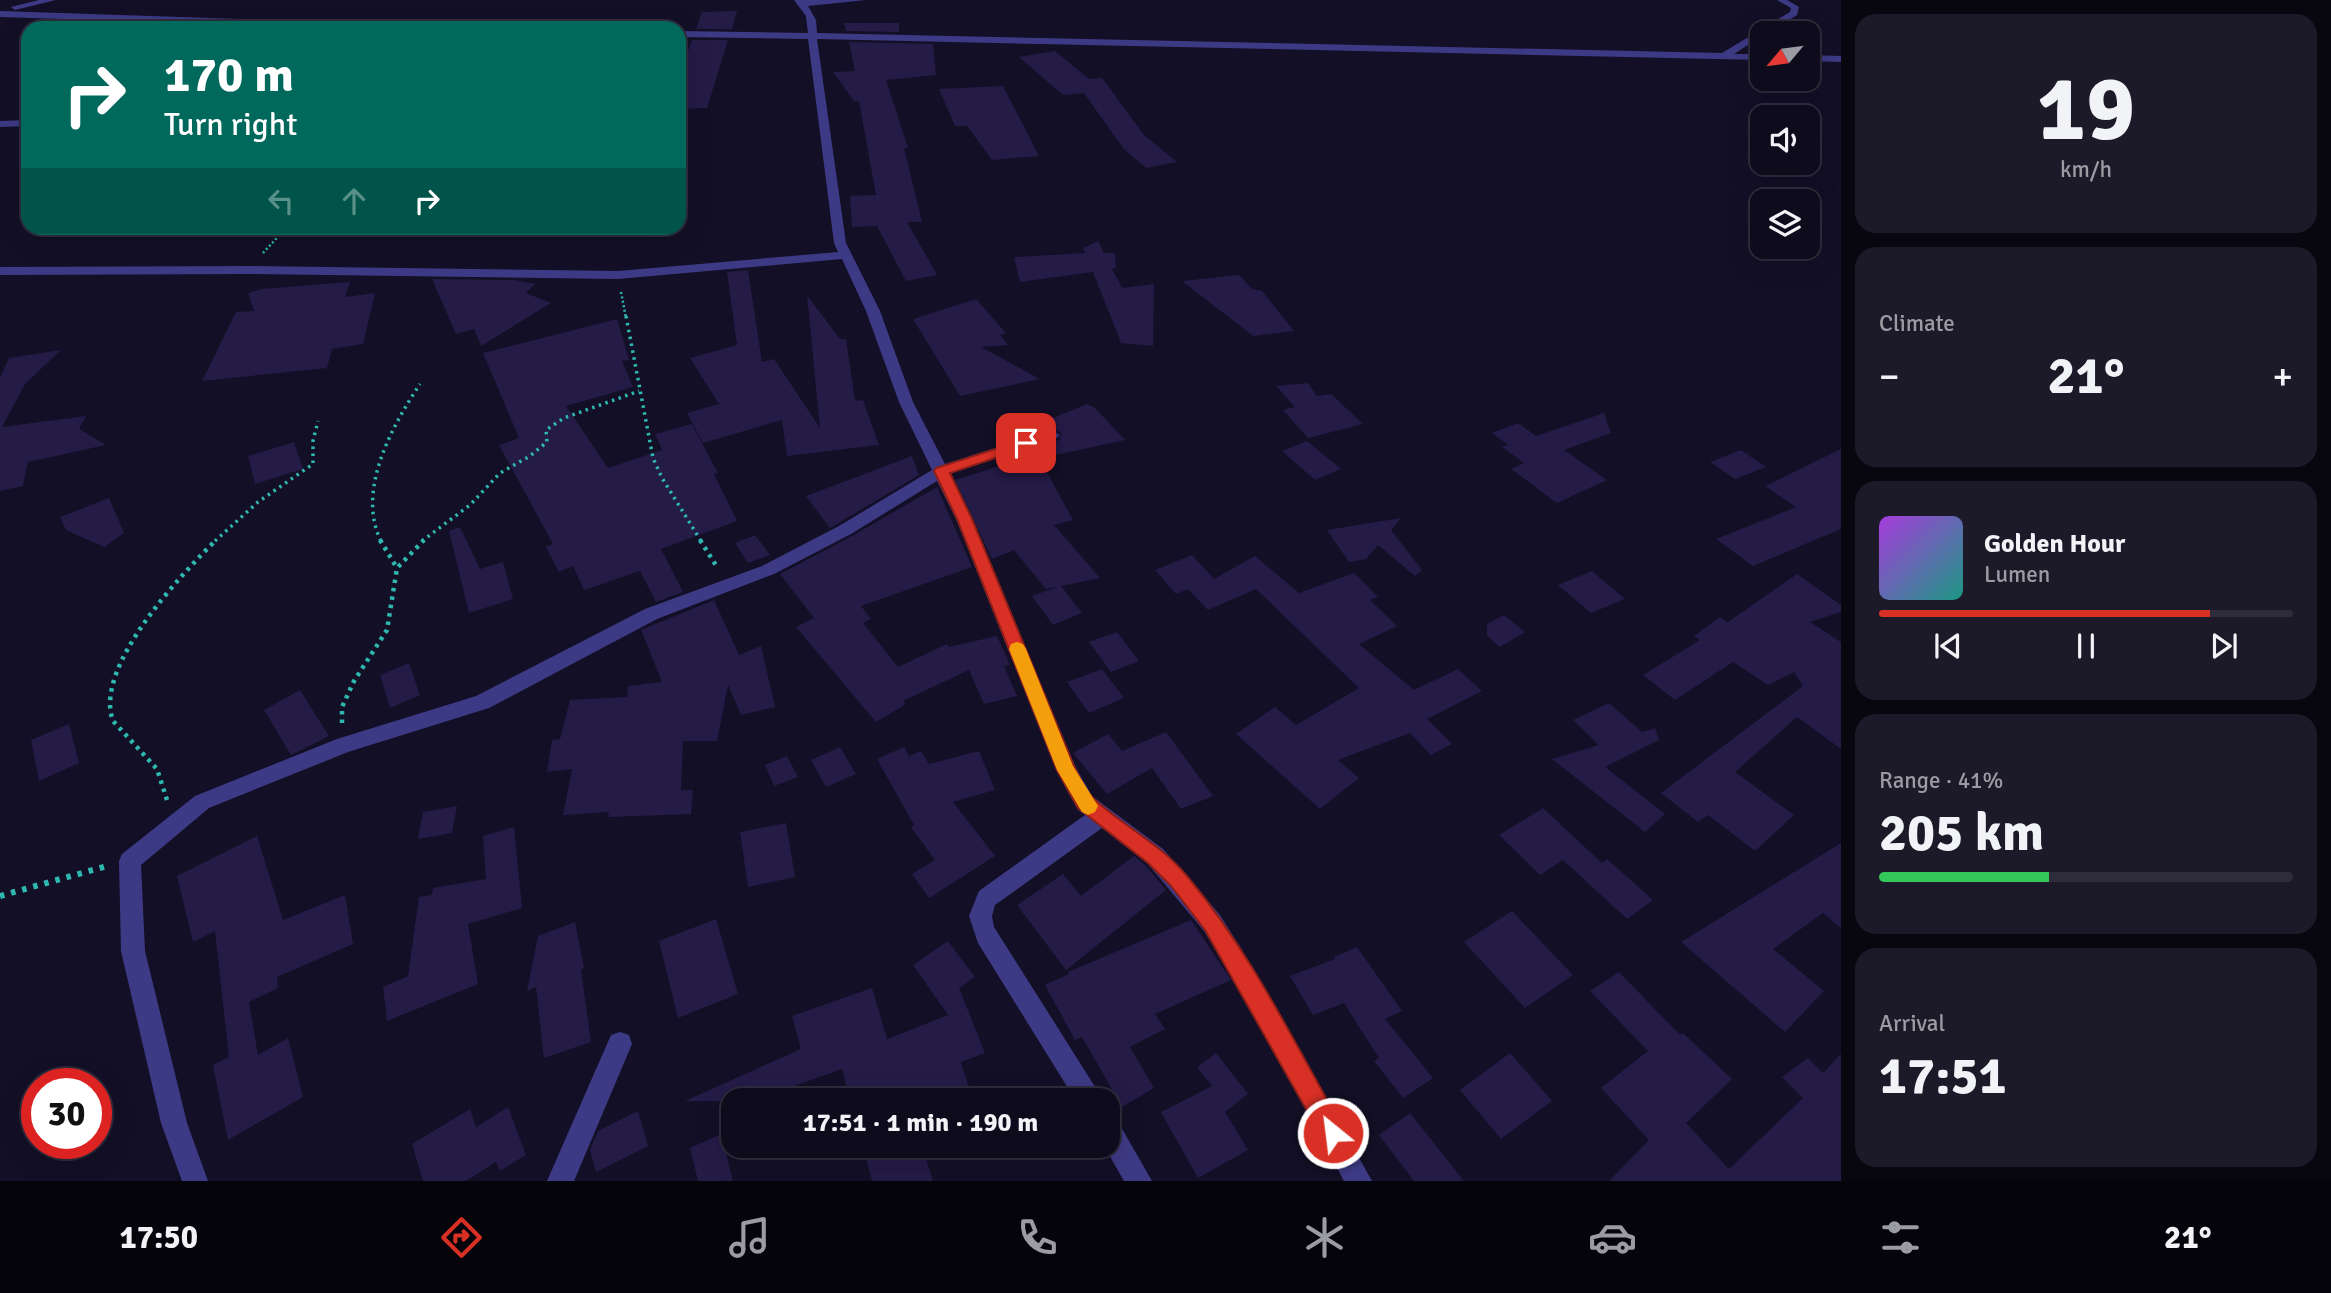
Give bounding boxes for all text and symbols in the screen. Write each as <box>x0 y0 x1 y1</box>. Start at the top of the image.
north arrow <box>1750 21 1820 91</box>
map controls <box>1750 21 1820 259</box>
text: 170 m <box>164 45 294 105</box>
icon: right <box>49 49 140 140</box>
text: 19 <box>2037 53 2135 166</box>
text: Turn right <box>164 105 297 144</box>
button: sound <box>1750 105 1820 175</box>
text: km/h <box>2060 155 2112 184</box>
icon: left <box>262 182 300 220</box>
icon: ahead <box>335 182 373 220</box>
icon: right <box>408 182 446 220</box>
button: layers <box>1750 189 1820 259</box>
text: Climate <box>1879 309 1955 338</box>
text: 21° <box>2048 344 2124 408</box>
text: − <box>1879 353 1900 400</box>
text: + <box>2272 353 2293 400</box>
pin <box>996 413 1056 473</box>
icon: arrive <box>1007 424 1045 462</box>
text: Golden Hour <box>1984 528 2125 560</box>
text: Lumen <box>1984 560 2050 589</box>
icon: previous <box>1929 627 1967 665</box>
icon: pause <box>2067 627 2105 665</box>
icon: next <box>2205 627 2243 665</box>
text: Range · 41% <box>1879 766 2003 795</box>
text: 205 km <box>1879 801 2044 865</box>
text: Arrival <box>1879 1009 1945 1038</box>
text: 17:51 <box>1879 1044 2007 1108</box>
speed limit sign: 30 <box>21 1068 112 1159</box>
position arrow <box>1296 1096 1370 1170</box>
text: 17:51 · 1 min · 190 m <box>803 1107 1038 1139</box>
icon: directions <box>437 1213 486 1262</box>
icon: music <box>725 1213 774 1262</box>
icon: phone <box>1013 1213 1062 1262</box>
icon: climate <box>1300 1213 1349 1262</box>
icon: car <box>1588 1213 1637 1262</box>
icon: filters <box>1876 1213 1925 1262</box>
text: 17:50 <box>119 1218 198 1257</box>
text: 21° <box>2164 1218 2211 1257</box>

